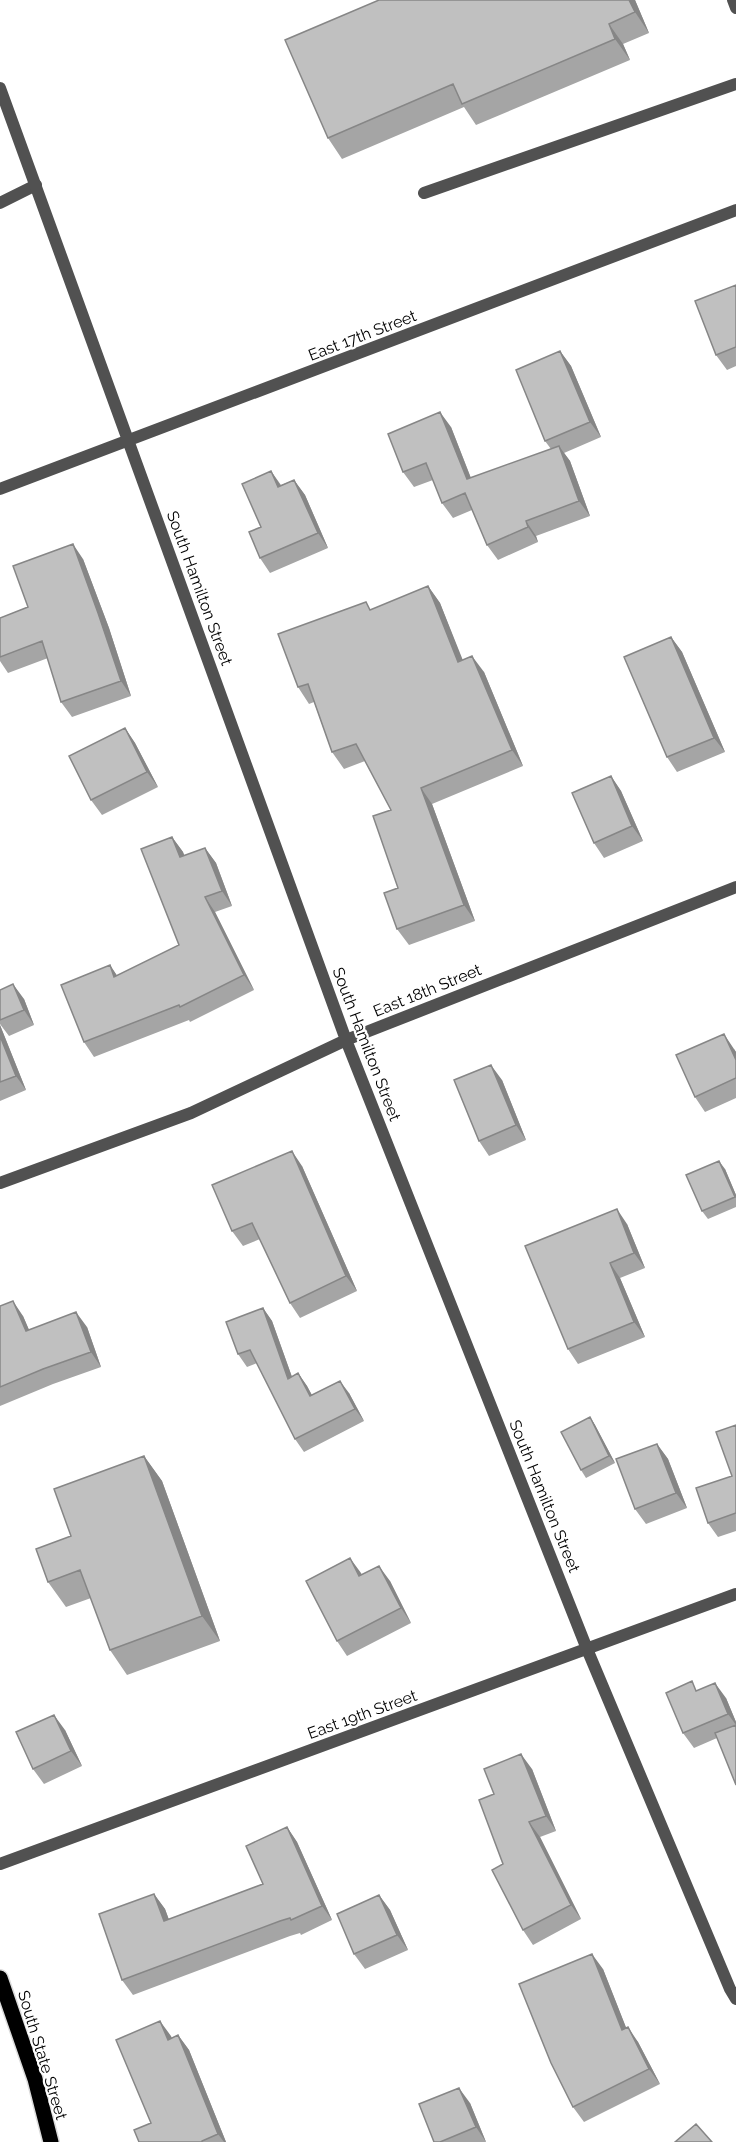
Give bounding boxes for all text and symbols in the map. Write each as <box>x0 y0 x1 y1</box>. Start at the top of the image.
street label: East 17th Street <box>306 306 419 365</box>
street label: South Hamilton Street <box>163 508 237 669</box>
street label: East 18th Street <box>370 960 485 1021</box>
street label: South Hamilton Street <box>328 965 405 1124</box>
street label: South Hamilton Street <box>505 1417 584 1576</box>
street label: East 19th Street <box>305 1686 420 1743</box>
street label: South State Street <box>14 1988 71 2123</box>

